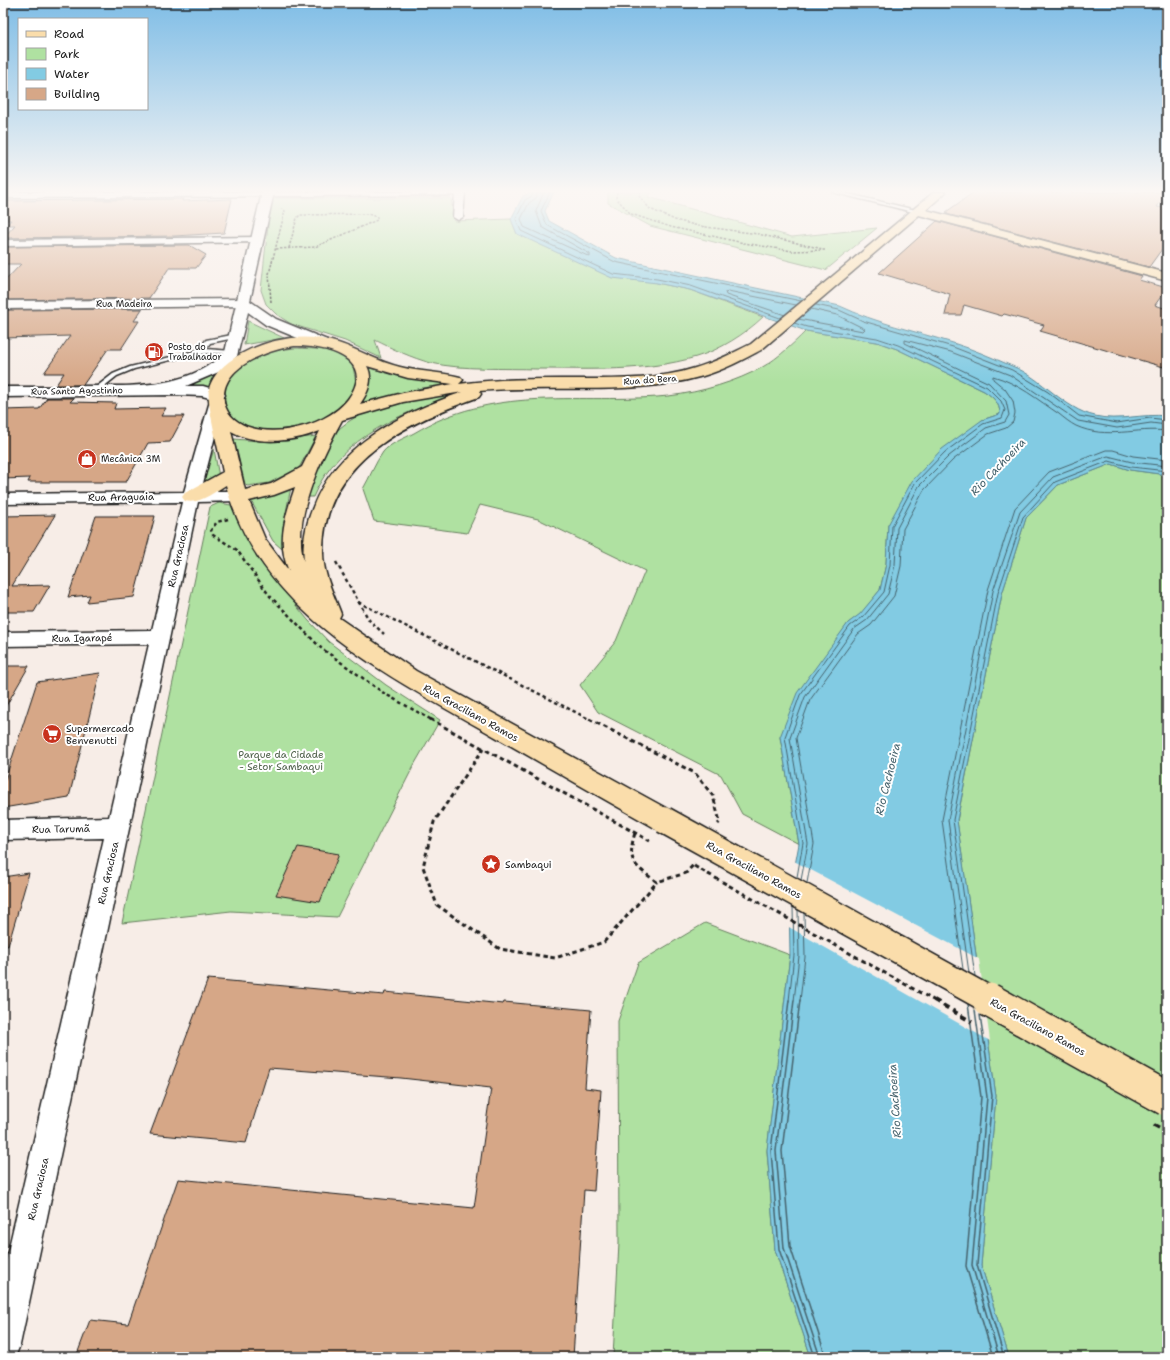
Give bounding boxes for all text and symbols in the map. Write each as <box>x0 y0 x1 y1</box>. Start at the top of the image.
legend <box>18 18 148 110</box>
text: Road <box>54 26 85 42</box>
text: Park <box>54 46 80 62</box>
text: Water <box>54 66 90 82</box>
text: Building <box>54 86 100 102</box>
street label: Rua Madeira <box>96 298 152 310</box>
fuel station icon: Posto do Trabalhador <box>143 341 165 363</box>
place label: Posto do Trabalhador <box>168 341 222 363</box>
street label: Rua do Bera <box>623 372 677 388</box>
street label: Rua Santo Agostinho <box>31 384 123 398</box>
water label: Rio Cachoeira <box>967 435 1029 499</box>
shop icon: Mecânica 3M <box>76 448 98 470</box>
place label: Mecânica 3M <box>101 453 161 465</box>
street label: Rua Araguaia <box>88 490 155 504</box>
street label: Rua Graciosa <box>164 523 192 589</box>
street label: Rua Igarapé <box>51 631 113 645</box>
street label: Rua Graciliano Ramos <box>421 681 521 745</box>
place label: Supermercado Benvenutti <box>66 722 134 747</box>
supermarket icon: Supermercado Benvenutti <box>41 723 63 745</box>
water label: Rio Cachoeira <box>872 741 904 817</box>
park label: Parque da Cidade - Setor Sambaqui <box>238 748 324 773</box>
street label: Rua Tarumã <box>32 822 91 836</box>
street label: Rua Graciliano Ramos <box>704 838 804 902</box>
street label: Rua Graciosa <box>94 840 122 906</box>
place icon: Sambaqui <box>480 853 502 875</box>
place label: Sambaqui <box>505 858 552 871</box>
street label: Rua Graciliano Ramos <box>988 995 1088 1059</box>
water label: Rio Cachoeira <box>885 1064 905 1138</box>
street label: Rua Graciosa <box>24 1156 52 1222</box>

